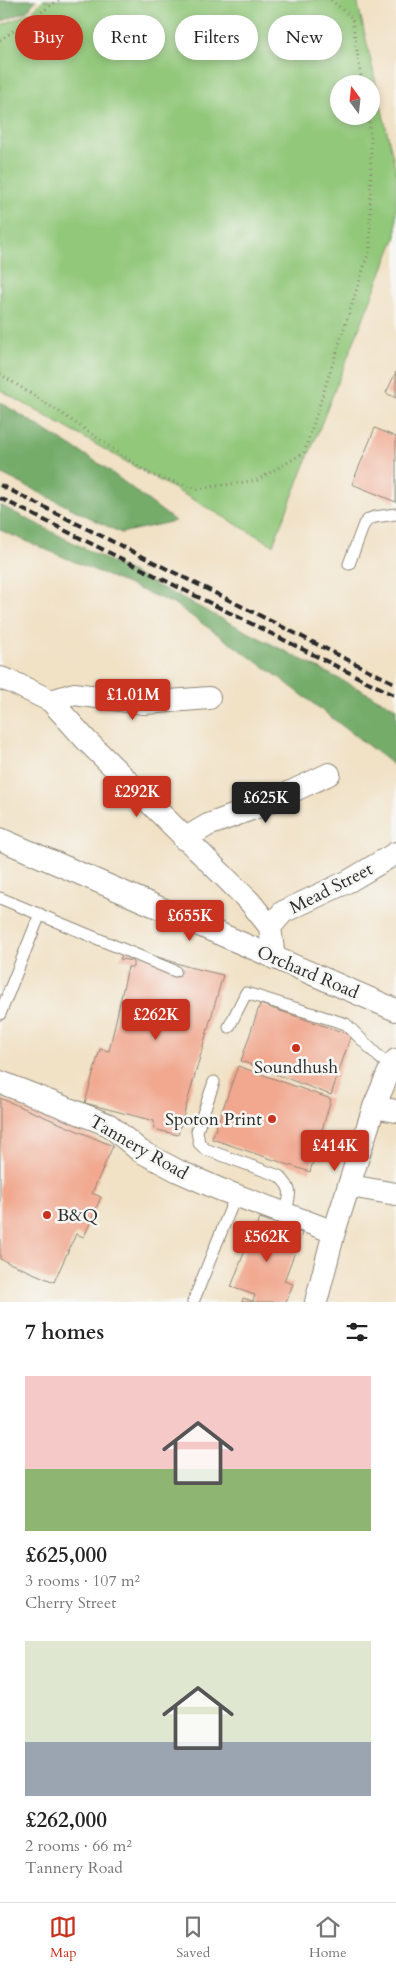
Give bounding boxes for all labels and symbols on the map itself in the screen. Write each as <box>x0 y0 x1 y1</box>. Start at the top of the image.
north arrow <box>330 75 380 125</box>
pin: £1.01M <box>92 678 174 721</box>
pin: £292K <box>102 776 172 818</box>
pin: £625K <box>231 782 301 824</box>
street label: Mead Street <box>285 857 378 920</box>
pin: £655K <box>155 900 225 942</box>
street label: Orchard Road <box>253 940 363 1005</box>
pin: £262K <box>121 998 191 1041</box>
marker: Soundhush <box>290 1042 302 1054</box>
place label: Soundhush <box>254 1055 338 1080</box>
place label: Spoton Print <box>165 1107 262 1132</box>
street label: Tannery Road <box>85 1109 193 1186</box>
marker: Spoton Print <box>266 1113 278 1125</box>
pin: £414K <box>300 1130 370 1172</box>
place label: B&Q <box>57 1203 98 1228</box>
marker: B&Q <box>41 1209 53 1221</box>
pin: £562K <box>232 1220 302 1263</box>

